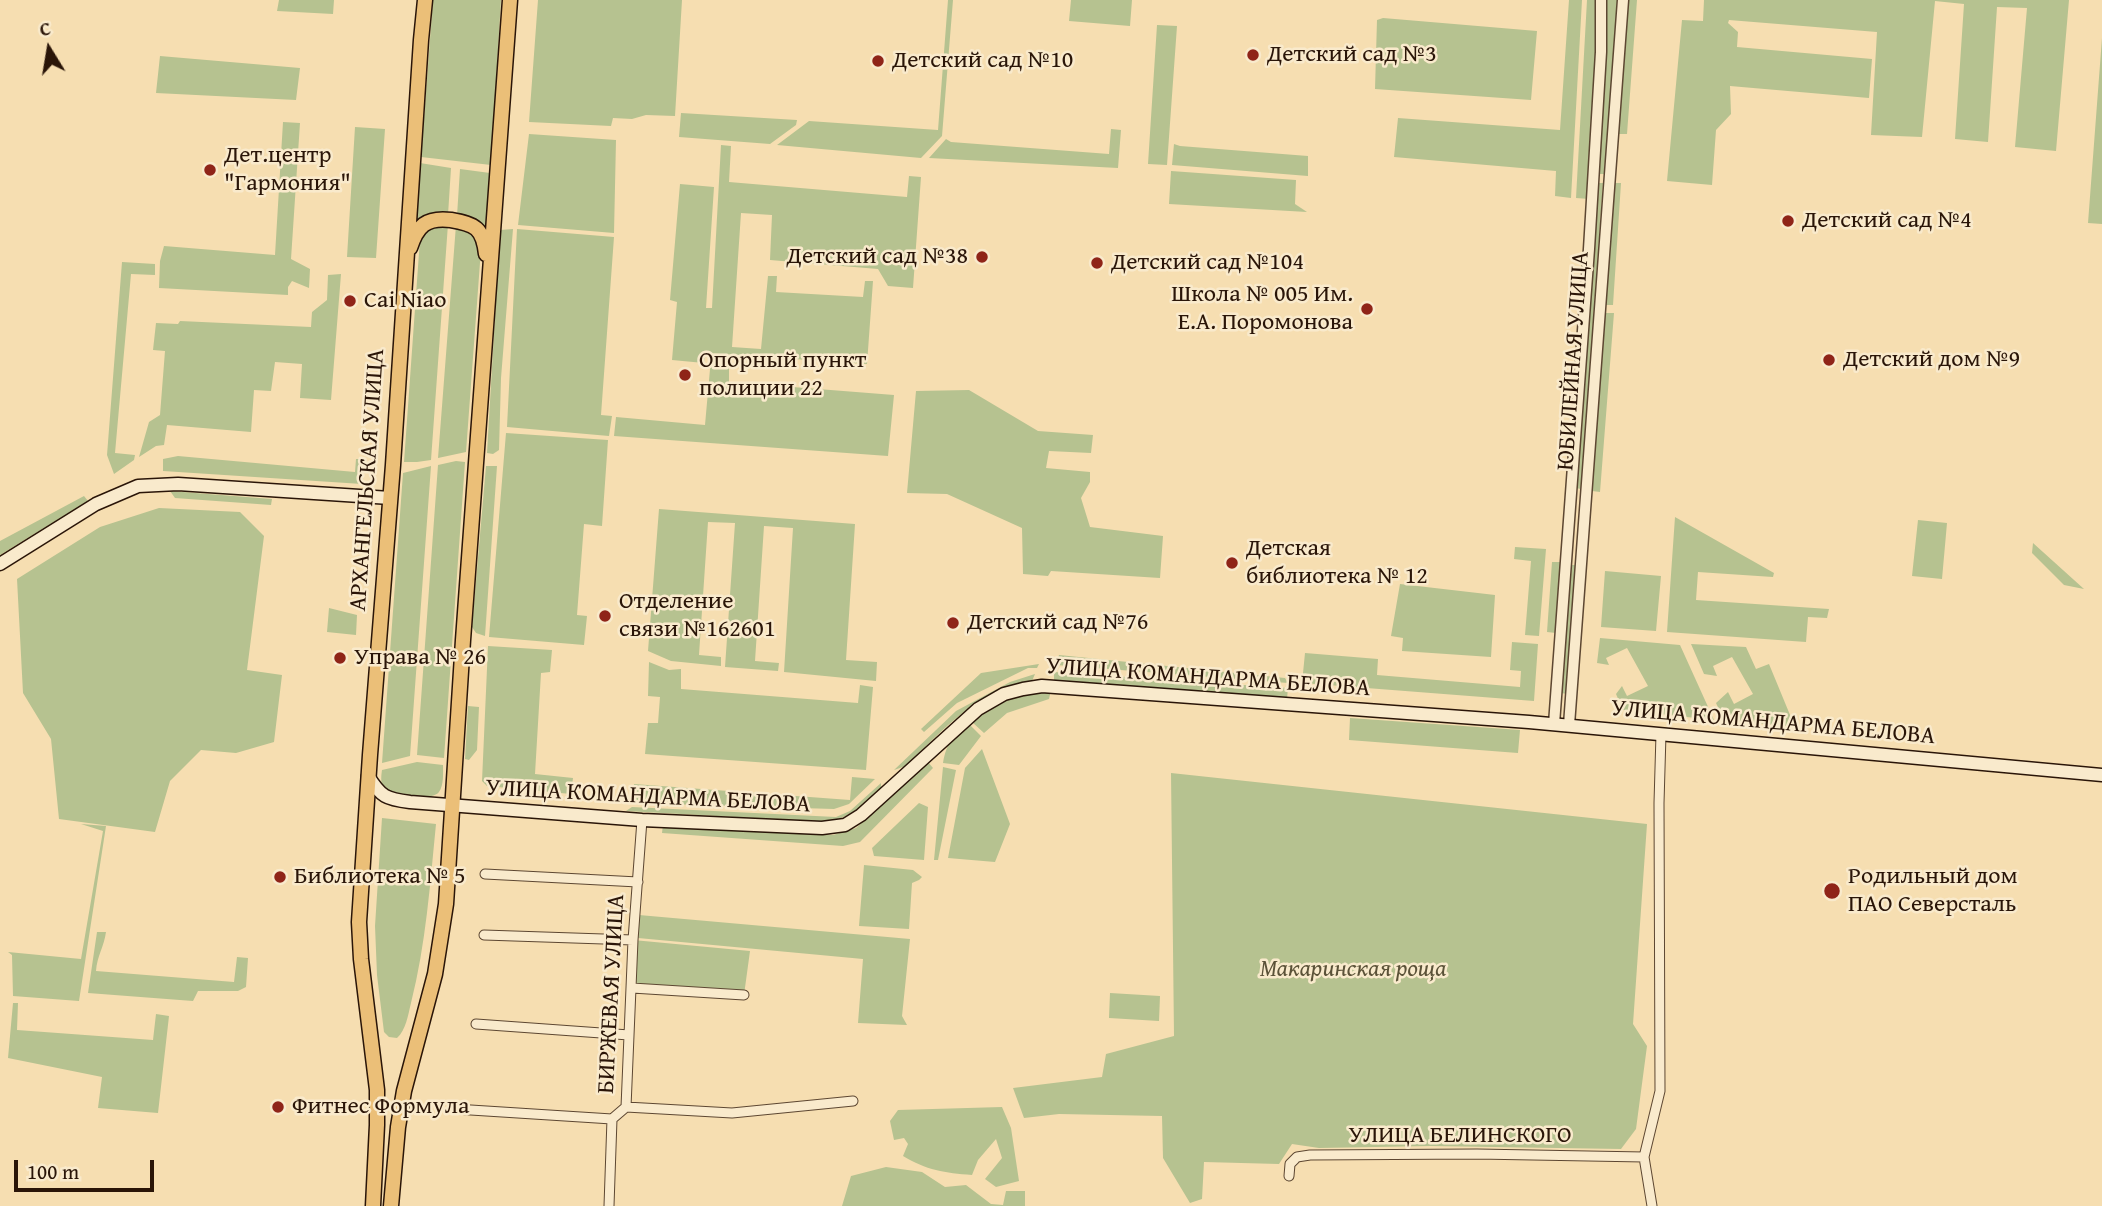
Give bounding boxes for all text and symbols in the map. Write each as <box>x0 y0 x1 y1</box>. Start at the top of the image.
north arrow <box>14 14 84 84</box>
text: С <box>37 14 53 43</box>
place label: Детский сад №3 <box>1267 41 1437 69</box>
place label: Детский сад №10 <box>892 47 1073 75</box>
marker: Детский сад №3 <box>1245 47 1261 63</box>
marker: Детский сад №10 <box>870 53 886 69</box>
place label: Дет.центр "Гармония" <box>224 142 351 198</box>
marker: Дет.центр "Гармония" <box>202 162 218 178</box>
place label: Детский сад №4 <box>1802 207 1972 235</box>
marker: Детский сад №4 <box>1780 213 1796 229</box>
place label: Детский сад №38 <box>787 243 968 271</box>
marker: Детский сад №38 <box>974 249 990 265</box>
place label: Детский сад №104 <box>1111 249 1304 277</box>
street label: ЮБИЛЕЙНАЯ УЛИЦА <box>1552 250 1596 472</box>
marker: Детский сад №104 <box>1089 255 1105 271</box>
place label: Школа № 005 Им. Е.А. Поромонова <box>1171 281 1353 337</box>
place label: Cai Niao <box>364 287 446 315</box>
marker: Cai Niao <box>342 293 358 309</box>
marker: Школа № 005 Им. Е.А. Поромонова <box>1359 301 1375 317</box>
place label: Детский дом №9 <box>1843 346 2020 374</box>
place label: Опорный пункт полиции 22 <box>699 347 866 403</box>
street label: АРХАНГЕЛЬСКАЯ УЛИЦА <box>344 348 392 612</box>
marker: Детский дом №9 <box>1821 352 1837 368</box>
marker: Опорный пункт полиции 22 <box>677 367 693 383</box>
place label: Детская библиотека № 12 <box>1246 535 1428 591</box>
marker: Детская библиотека № 12 <box>1224 555 1240 571</box>
place label: Отделение связи №162601 <box>619 588 775 644</box>
marker: Отделение связи №162601 <box>597 608 613 624</box>
place label: Детский сад №76 <box>967 609 1148 637</box>
marker: Детский сад №76 <box>945 615 961 631</box>
place label: Управа № 26 <box>354 644 486 672</box>
marker: Управа № 26 <box>332 650 348 666</box>
street label: УЛИЦА КОМАНДАРМА БЕЛОВА <box>1045 652 1371 704</box>
street label: УЛИЦА КОМАНДАРМА БЕЛОВА <box>1610 694 1936 752</box>
street label: УЛИЦА КОМАНДАРМА БЕЛОВА <box>485 774 811 820</box>
place label: Библиотека № 5 <box>294 863 466 891</box>
place label: Родильный дом ПАО Северсталь <box>1848 863 2018 919</box>
marker: Библиотека № 5 <box>272 869 288 885</box>
marker: Родильный дом ПАО Северсталь <box>1822 881 1842 901</box>
street label: БИРЖЕВАЯ УЛИЦА <box>592 894 632 1094</box>
park label: Макаринская роща <box>1260 956 1446 984</box>
place label: Фитнес Формула <box>292 1093 469 1121</box>
marker: Фитнес Формула <box>270 1099 286 1115</box>
street label: УЛИЦА БЕЛИНСКОГО <box>1348 1122 1572 1150</box>
scale bar <box>18 1146 158 1190</box>
text: 100 m <box>27 1156 79 1187</box>

